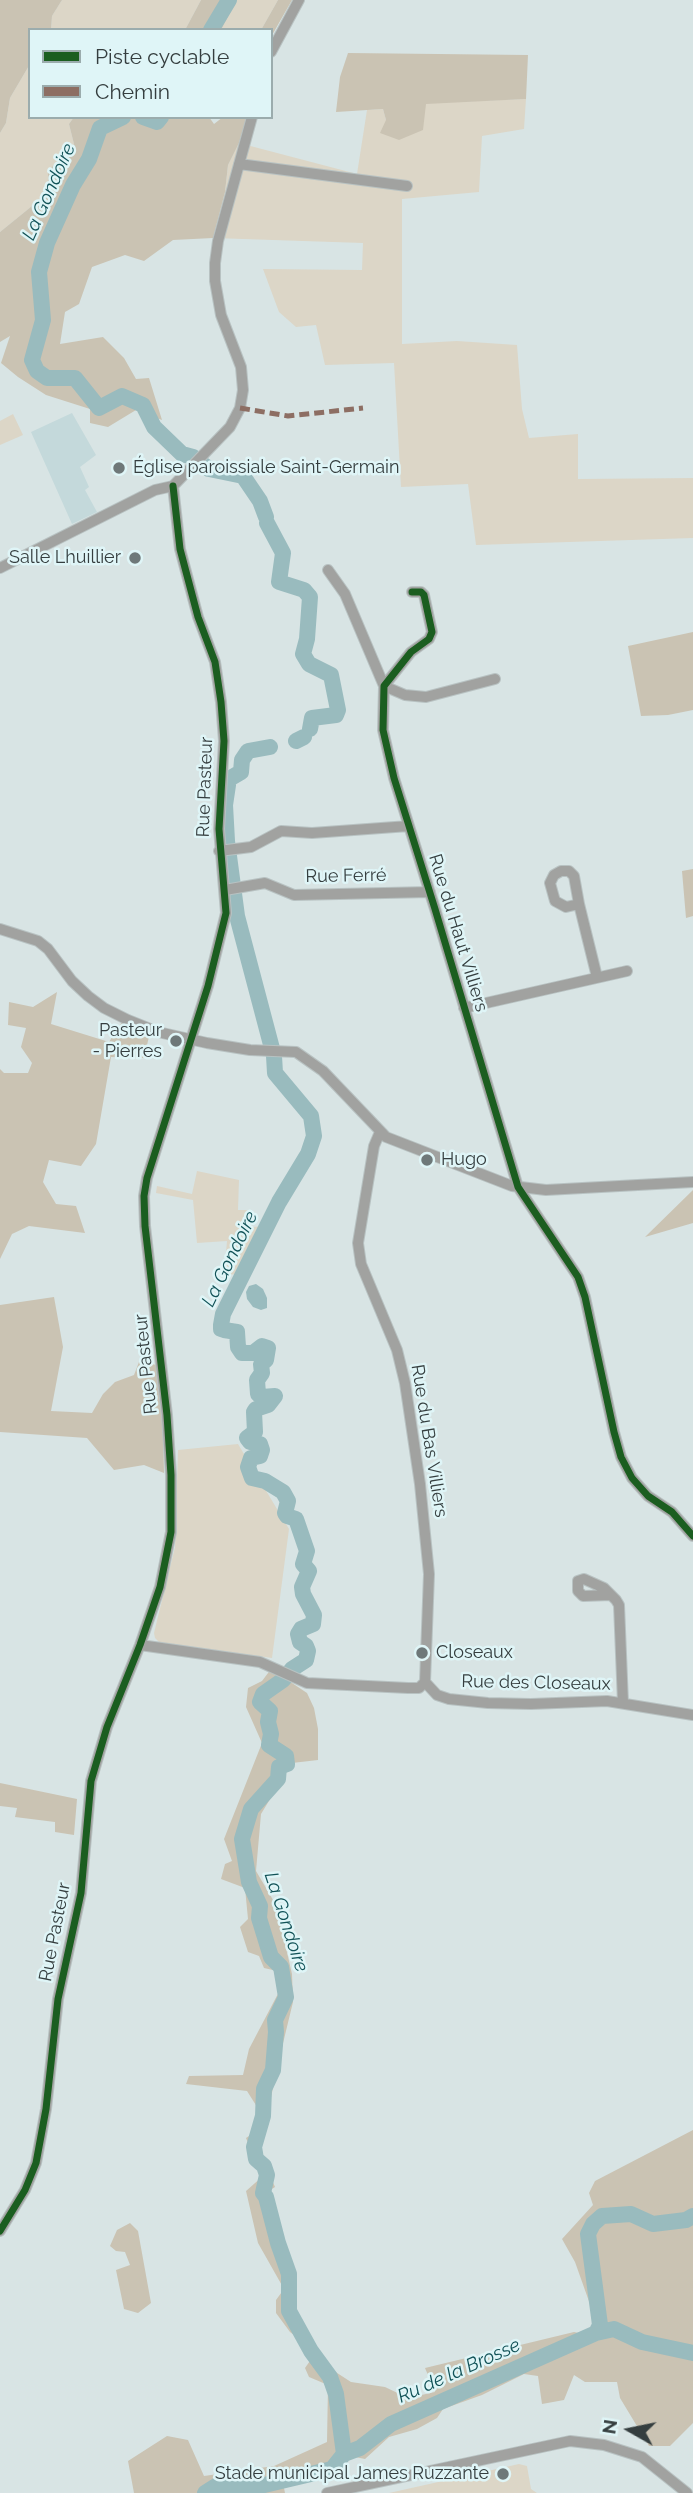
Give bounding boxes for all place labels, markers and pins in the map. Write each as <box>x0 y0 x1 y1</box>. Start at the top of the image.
place label: Église paroissiale Saint-Germain <box>133 457 399 479</box>
marker: Église paroissiale Saint-Germain <box>111 460 127 476</box>
place label: Salle Lhuillier <box>9 547 121 569</box>
marker: Salle Lhuillier <box>127 550 143 566</box>
place label: Pasteur - Pierres <box>93 1020 162 1062</box>
marker: Pasteur - Pierres <box>168 1033 184 1049</box>
place label: Hugo <box>441 1149 487 1171</box>
marker: Hugo <box>419 1152 435 1168</box>
place label: Closeaux <box>436 1642 513 1664</box>
marker: Closeaux <box>414 1645 430 1661</box>
place label: Stade municipal James Ruzzante <box>215 2463 489 2485</box>
marker: Stade municipal James Ruzzante <box>495 2466 511 2482</box>

